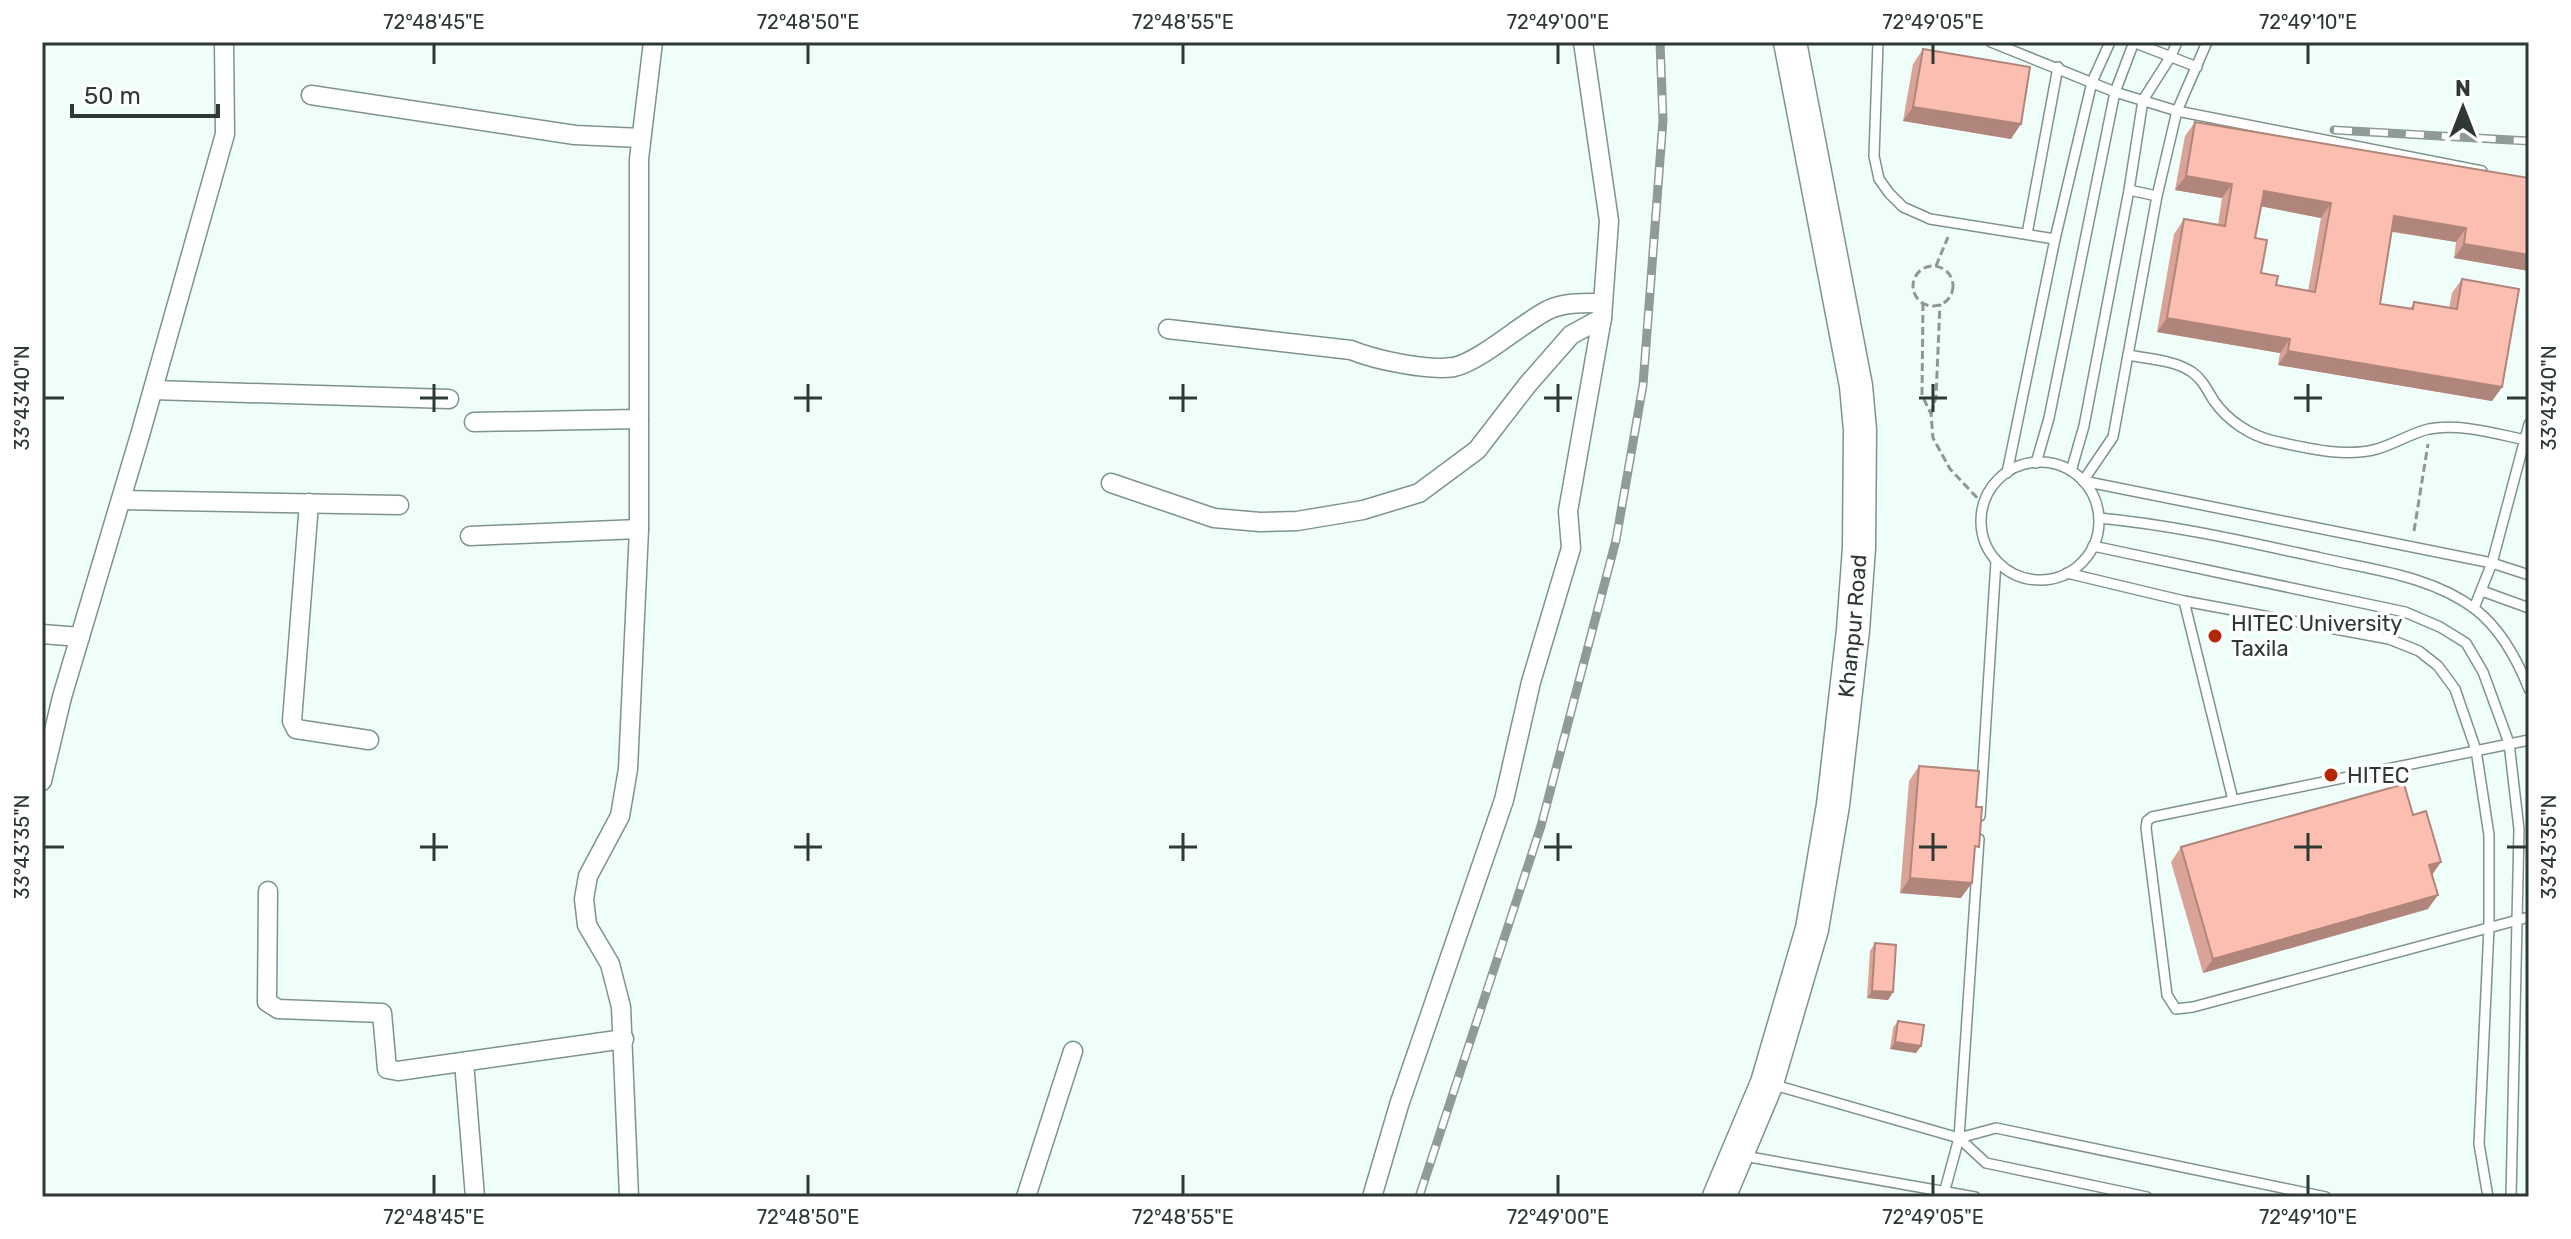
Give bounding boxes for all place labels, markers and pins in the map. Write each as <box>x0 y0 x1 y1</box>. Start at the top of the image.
place label: HITEC University Taxila <box>2231 610 2403 662</box>
marker: HITEC University Taxila <box>2206 627 2224 645</box>
place label: HITEC <box>2347 762 2409 789</box>
marker: HITEC <box>2322 766 2340 784</box>

